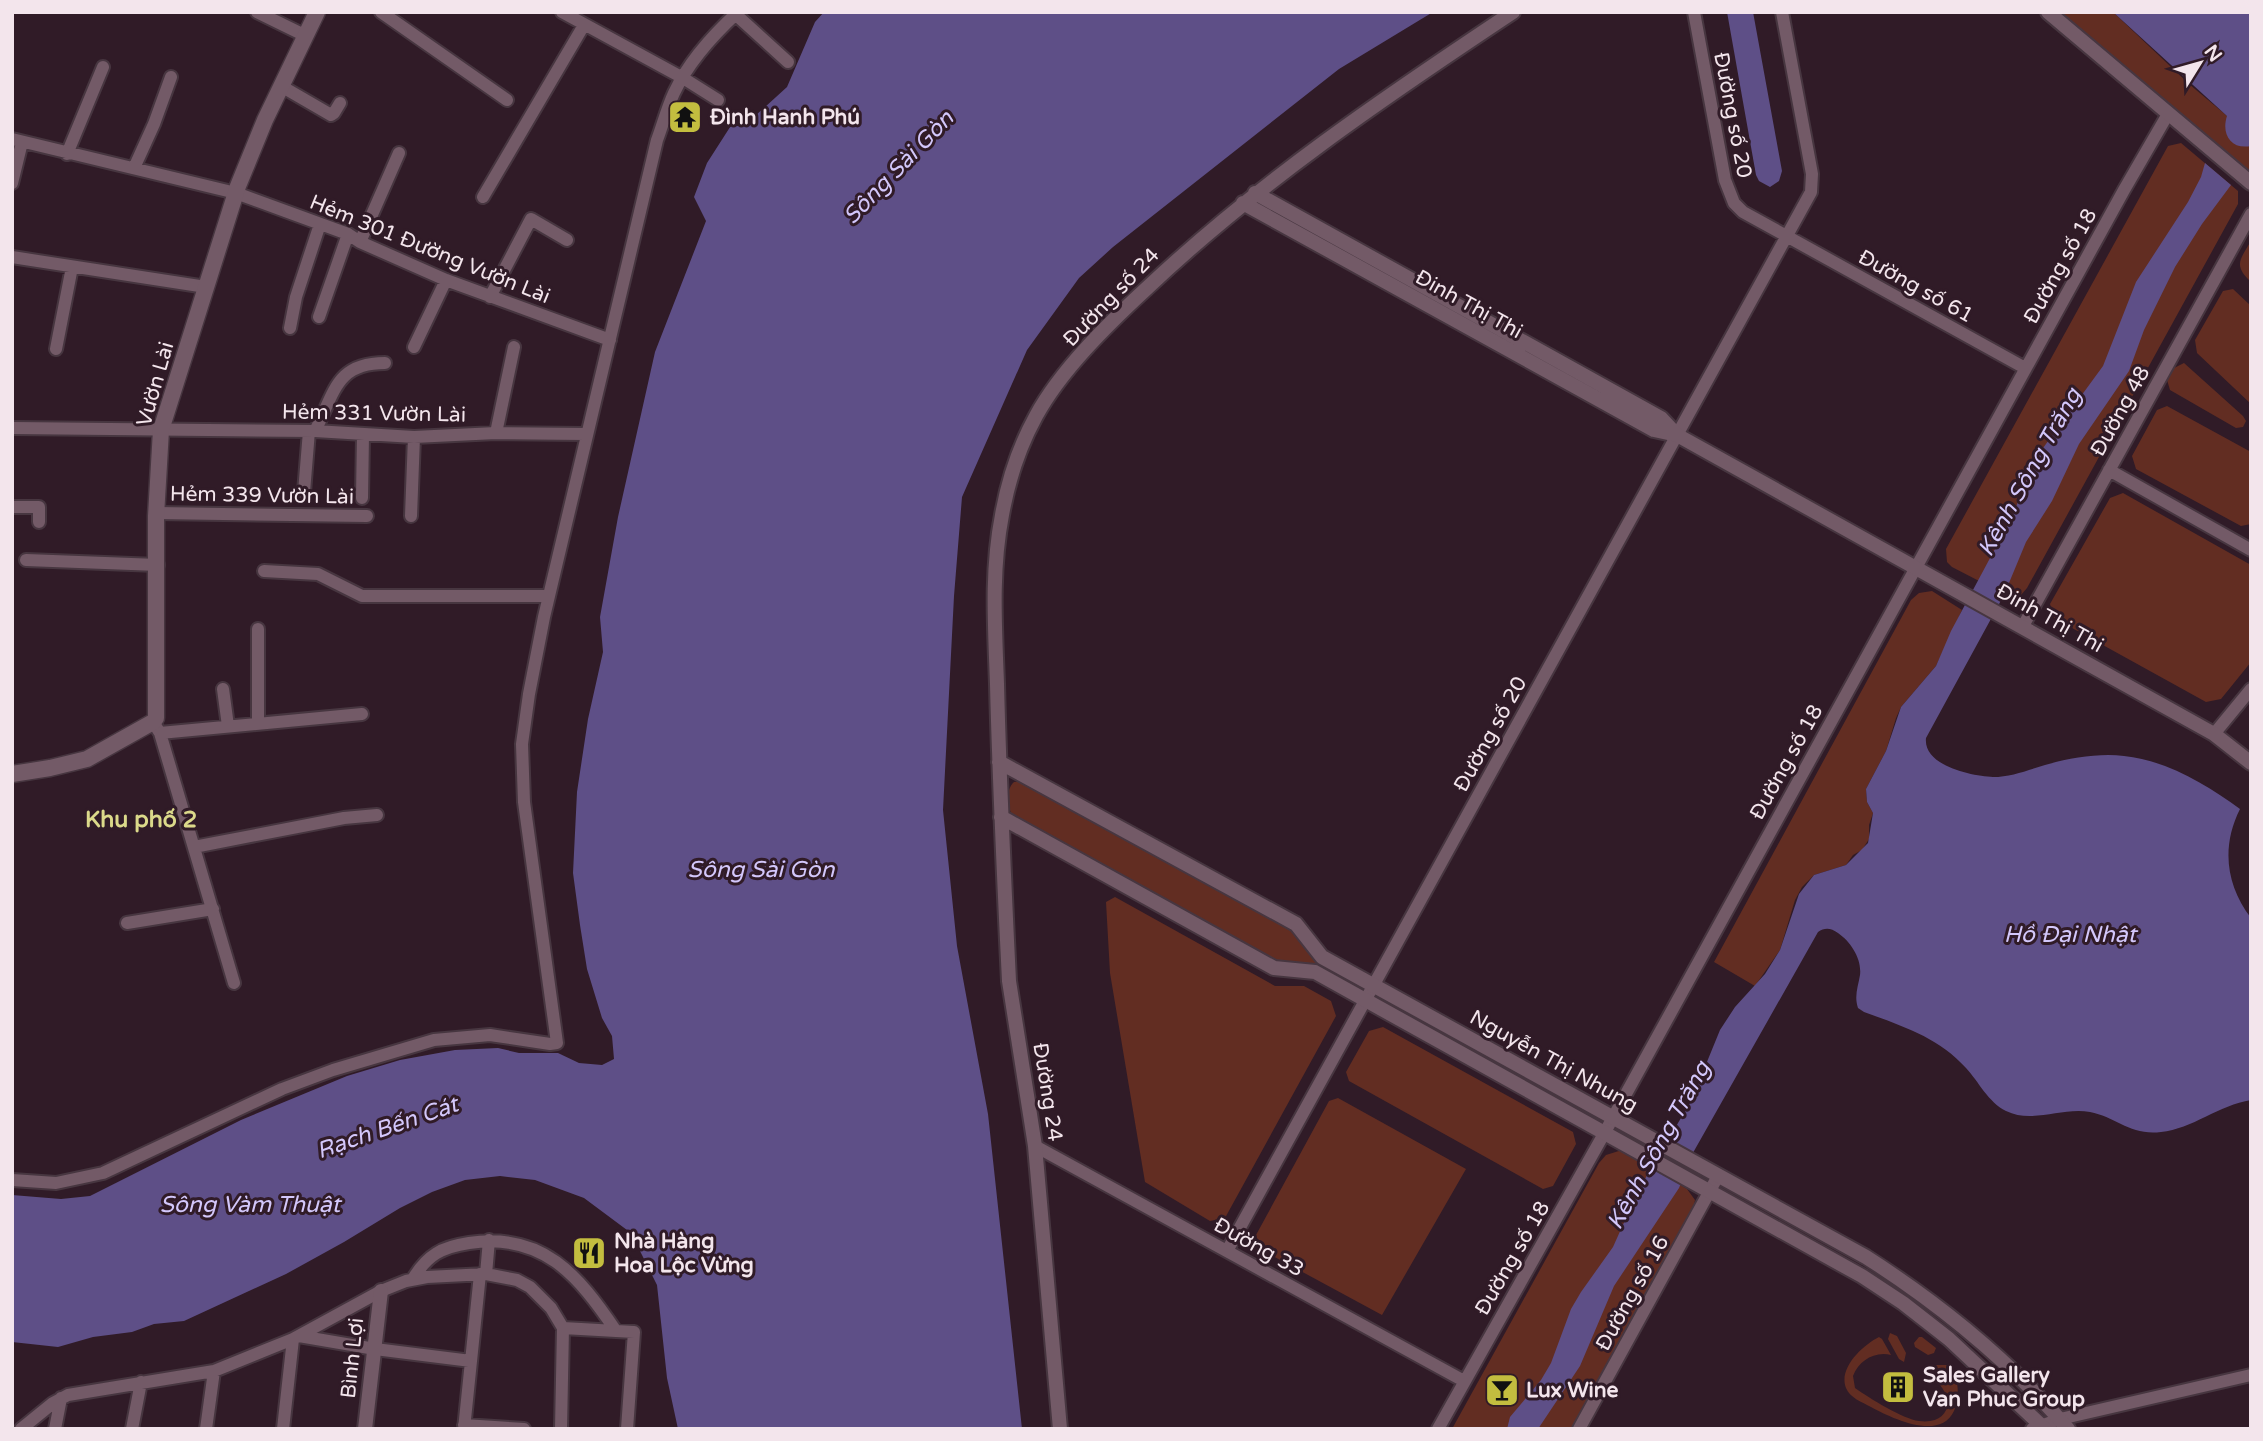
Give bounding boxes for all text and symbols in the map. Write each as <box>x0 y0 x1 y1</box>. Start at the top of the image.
north arrow <box>2165 28 2235 98</box>
text: N <box>2199 41 2226 66</box>
street label: Đường số 20 <box>1708 50 1757 180</box>
temple icon: Đình Hanh Phú <box>666 98 704 136</box>
water label: Sông Sài Gòn <box>838 104 960 230</box>
place label: Đình Hanh Phú <box>709 105 860 130</box>
street label: Hẻm 301 Đường Vườn Lài <box>306 190 554 309</box>
street label: Đường số 18 <box>2019 204 2102 328</box>
street label: Đường số 24 <box>1058 243 1165 352</box>
street label: Đường số 61 <box>1854 245 1978 328</box>
street label: Đinh Thị Thi <box>1411 265 1527 344</box>
street label: Vườn Lài <box>131 339 179 429</box>
street label: Đường 48 <box>2085 362 2155 461</box>
water label: Kênh Sông Trăng <box>1972 382 2088 561</box>
street label: Hẻm 331 Vườn Lài <box>282 399 466 428</box>
street label: Hẻm 339 Vườn Lài <box>170 481 354 510</box>
street label: Đinh Thị Thi <box>1992 579 2108 658</box>
street label: Đường số 20 <box>1449 672 1532 796</box>
street label: Đường số 18 <box>1745 700 1828 824</box>
district label: Khu phố 2 <box>85 806 197 834</box>
water label: Sông Sài Gòn <box>688 856 835 884</box>
water label: Hồ Đại Nhật <box>2004 921 2138 949</box>
street label: Nguyễn Thị Nhung <box>1465 1005 1642 1118</box>
street label: Đường 24 <box>1027 1041 1068 1143</box>
water label: Kênh Sông Trăng <box>1601 1055 1717 1234</box>
water label: Rạch Bến Cát <box>313 1090 464 1165</box>
water label: Sông Vàm Thuật <box>160 1191 343 1219</box>
street label: Đường số 18 <box>1470 1197 1555 1320</box>
street label: Đường 33 <box>1209 1212 1308 1282</box>
place label: Nhà Hàng Hoa Lộc Vừng <box>614 1229 754 1278</box>
street label: Đường số 16 <box>1591 1231 1674 1355</box>
restaurant icon: Nhà Hàng Hoa Lộc Vừng <box>570 1234 608 1272</box>
street label: Bình Lợi <box>336 1317 369 1400</box>
place label: Sales Gallery Van Phuc Group <box>1923 1363 2085 1412</box>
building icon: Sales Gallery Van Phuc Group <box>1879 1368 1917 1406</box>
bar icon: Lux Wine <box>1483 1371 1521 1409</box>
place label: Lux Wine <box>1526 1378 1618 1403</box>

